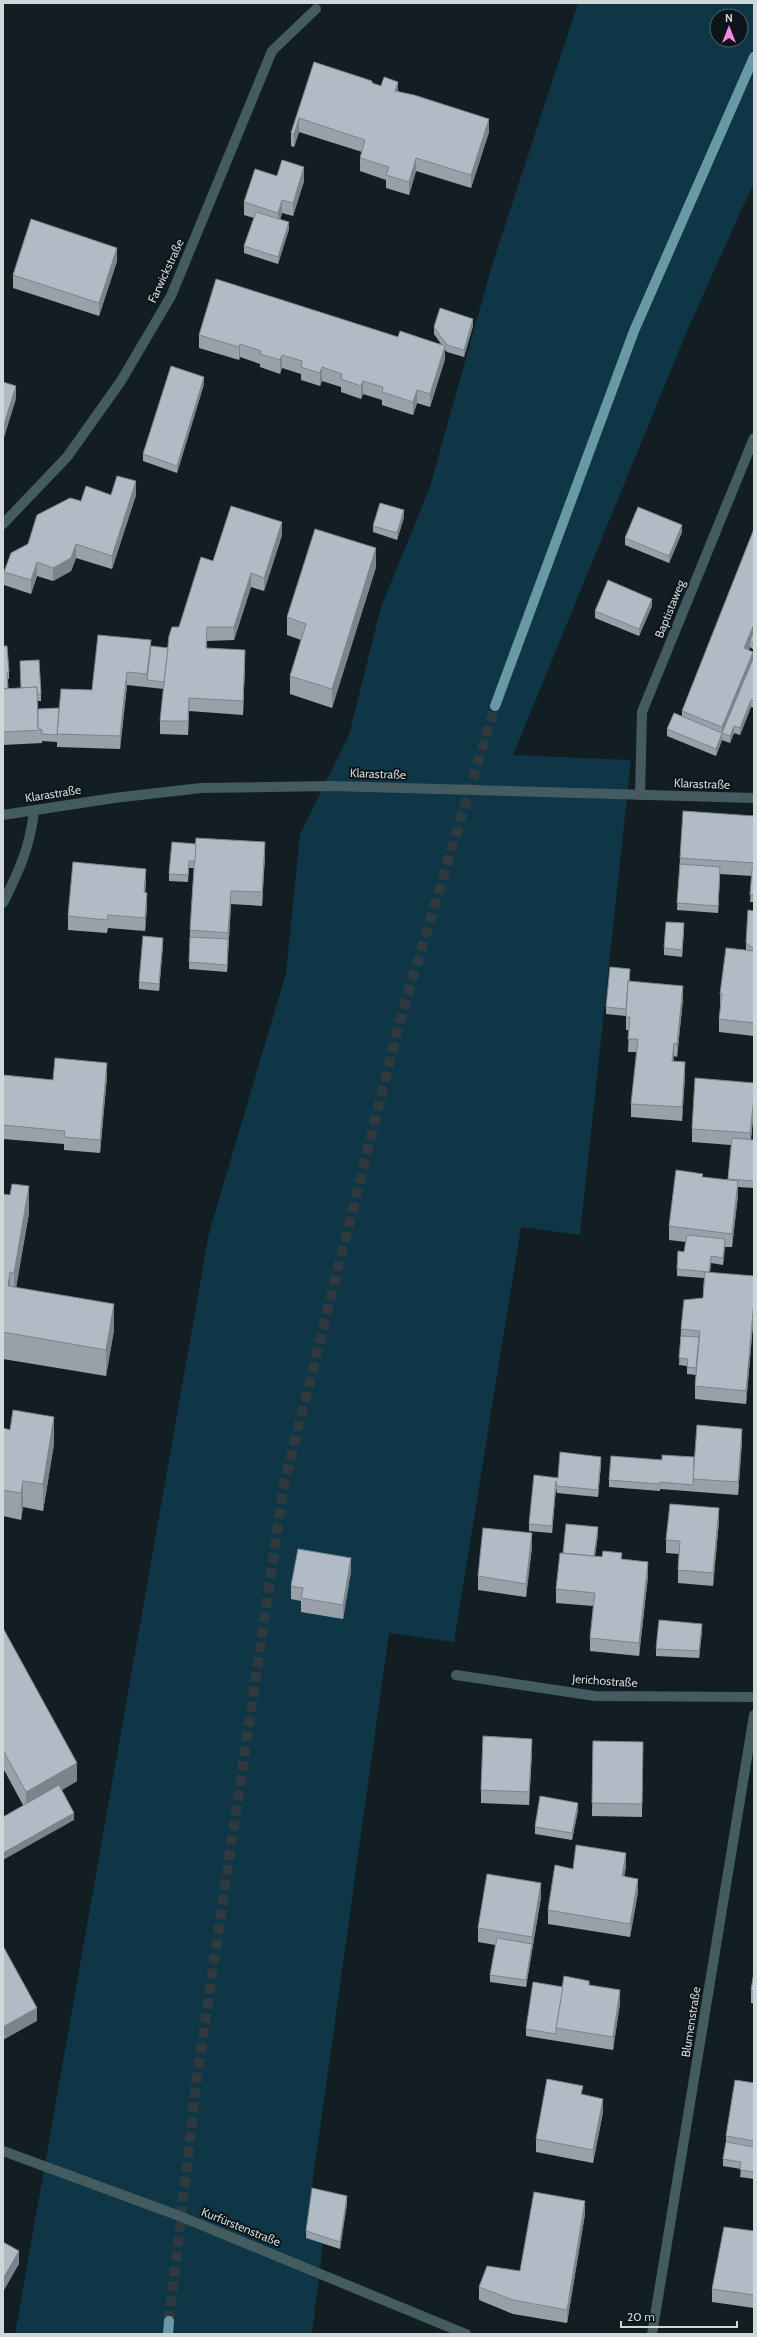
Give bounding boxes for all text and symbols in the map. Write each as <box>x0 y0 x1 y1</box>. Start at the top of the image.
north arrow <box>709 8 749 48</box>
text: N <box>725 11 733 25</box>
street label: Farwickstraße <box>144 236 187 305</box>
street label: Baptistaweg <box>651 577 688 640</box>
street label: Klarastraße <box>350 765 406 782</box>
street label: Klarastraße <box>674 775 730 792</box>
street label: Klarastraße <box>24 782 82 805</box>
street label: Jerichostraße <box>571 1671 638 1690</box>
street label: Blumenstraße <box>678 1986 703 2058</box>
street label: Kurfürstenstraße <box>199 2204 283 2249</box>
scale bar <box>621 2303 737 2329</box>
text: 20 m <box>627 2309 655 2324</box>

